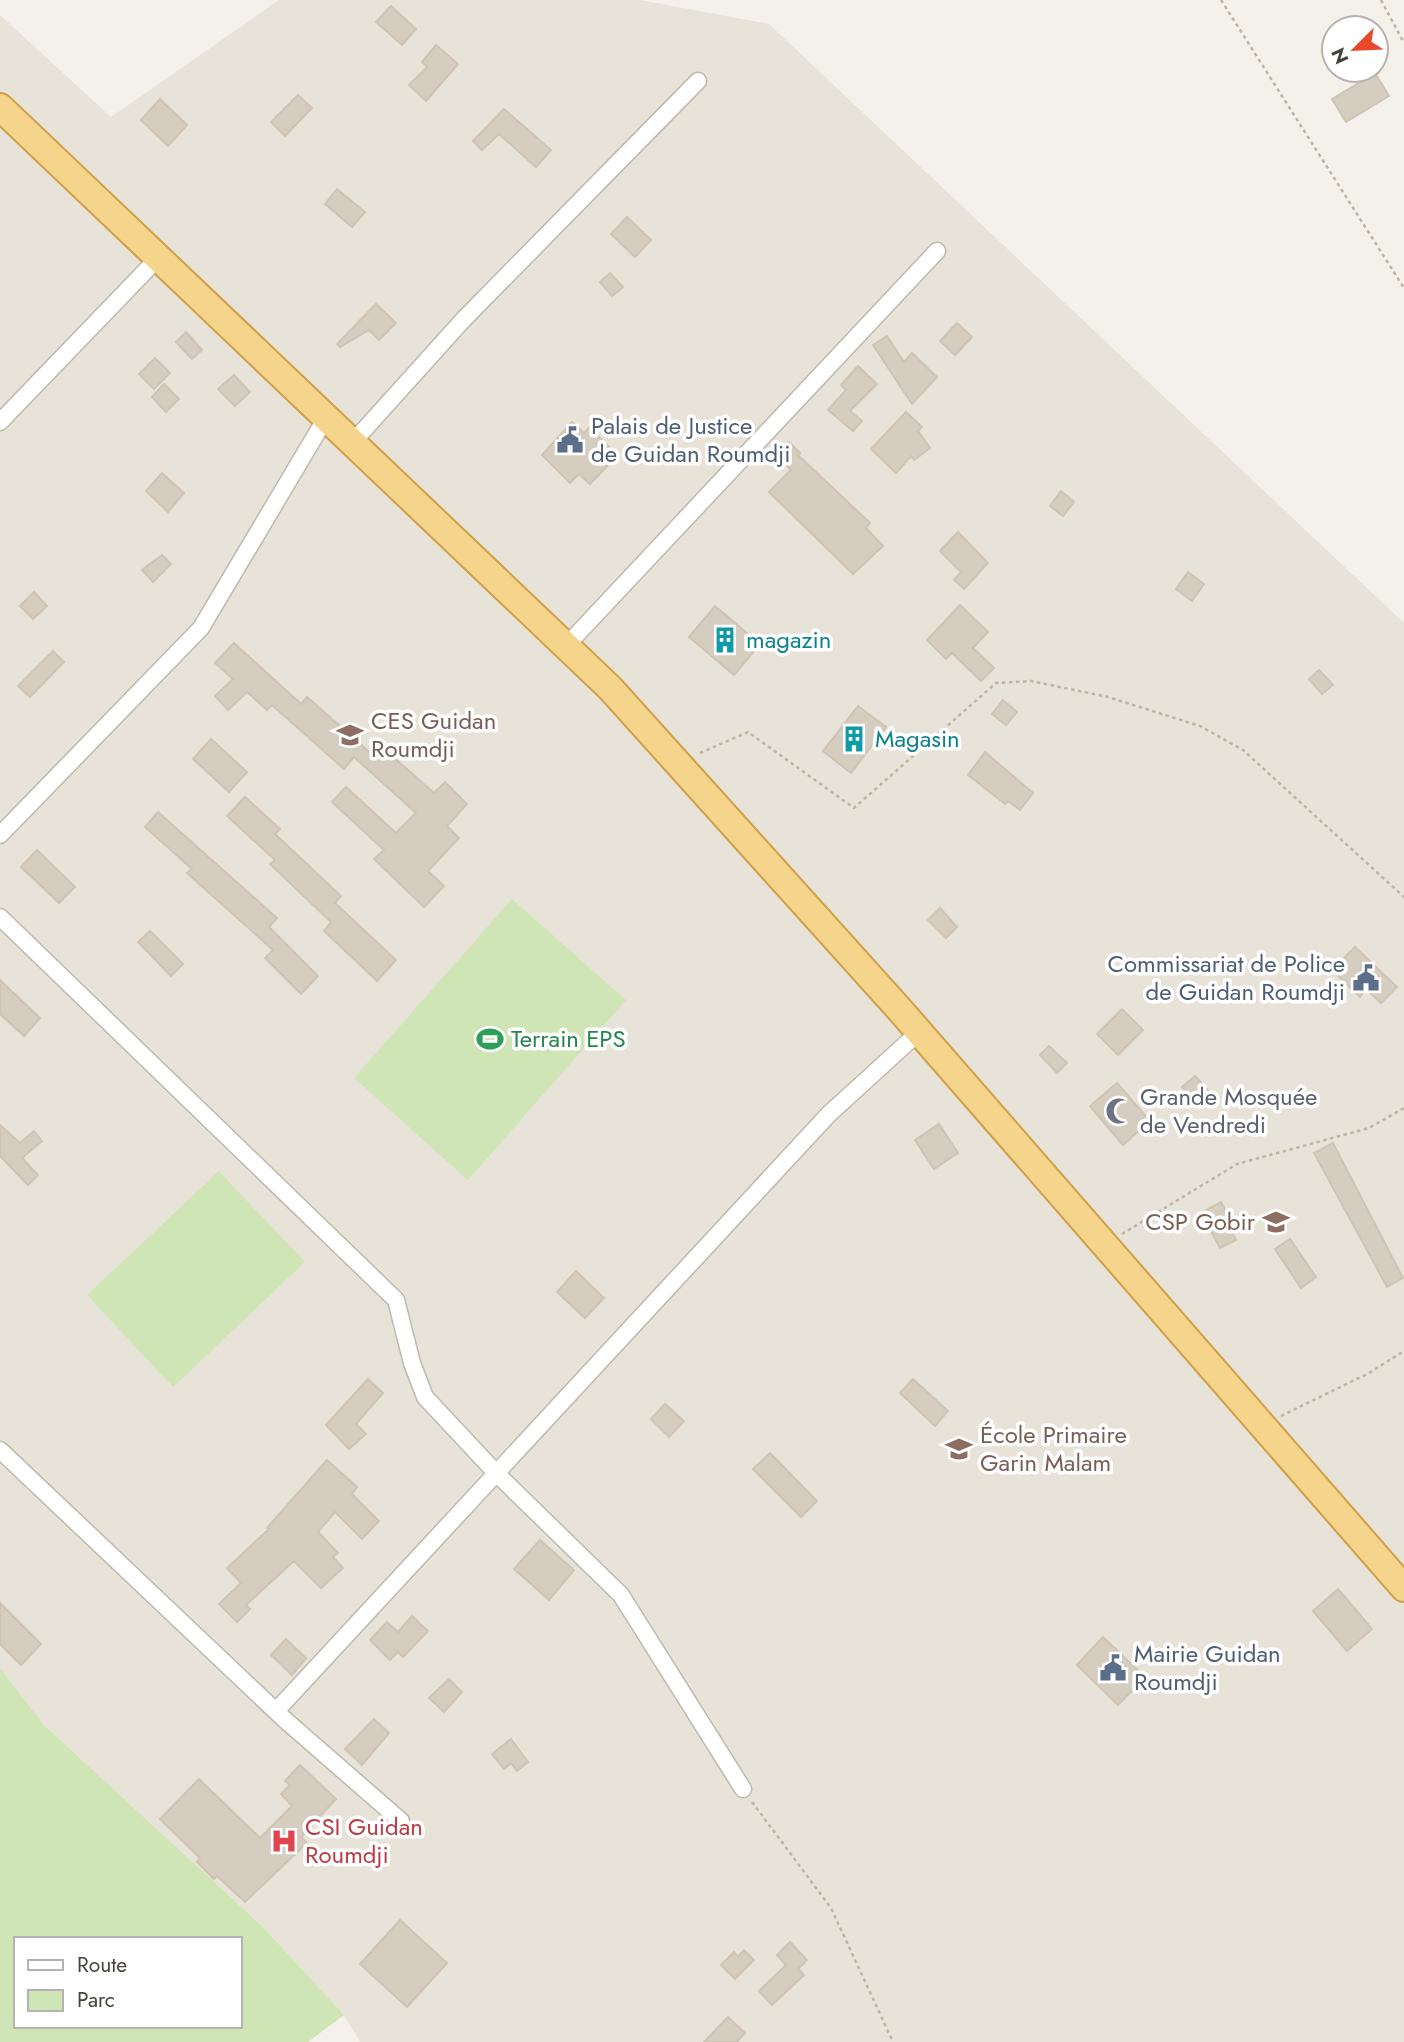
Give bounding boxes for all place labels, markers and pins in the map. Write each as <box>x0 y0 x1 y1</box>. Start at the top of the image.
place label: Palais de Justice de Guidan Roumdji <box>591 408 791 471</box>
public building icon: Palais de Justice de Guidan Roumdji <box>555 425 585 455</box>
place label: magazin <box>746 622 831 657</box>
building icon: magazin <box>710 625 740 655</box>
place label: CES Guidan Roumdji <box>371 703 496 766</box>
school or university icon: CES Guidan Roumdji <box>335 720 365 750</box>
place label: Magasin <box>875 721 960 756</box>
building icon: Magasin <box>839 724 869 754</box>
place label: Commissariat de Police de Guidan Roumdji <box>1108 946 1345 1009</box>
public building icon: Commissariat de Police de Guidan Roumdji <box>1351 963 1381 993</box>
place label: Terrain EPS <box>511 1021 626 1056</box>
sports icon: Terrain EPS <box>475 1024 505 1054</box>
place label: Grande Mosquée de Vendredi <box>1140 1079 1317 1142</box>
mosque icon: Grande Mosquée de Vendredi <box>1104 1096 1134 1126</box>
place label: CSP Gobir <box>1145 1204 1256 1239</box>
school or university icon: CSP Gobir <box>1261 1207 1291 1237</box>
place label: École Primaire Garin Malam <box>980 1417 1127 1480</box>
school or university icon: École Primaire Garin Malam <box>944 1434 974 1464</box>
place label: Mairie Guidan Roumdji <box>1134 1636 1281 1699</box>
public building icon: Mairie Guidan Roumdji <box>1098 1653 1128 1683</box>
place label: CSI Guidan Roumdji <box>305 1809 423 1872</box>
hospital icon: CSI Guidan Roumdji <box>269 1826 299 1856</box>

